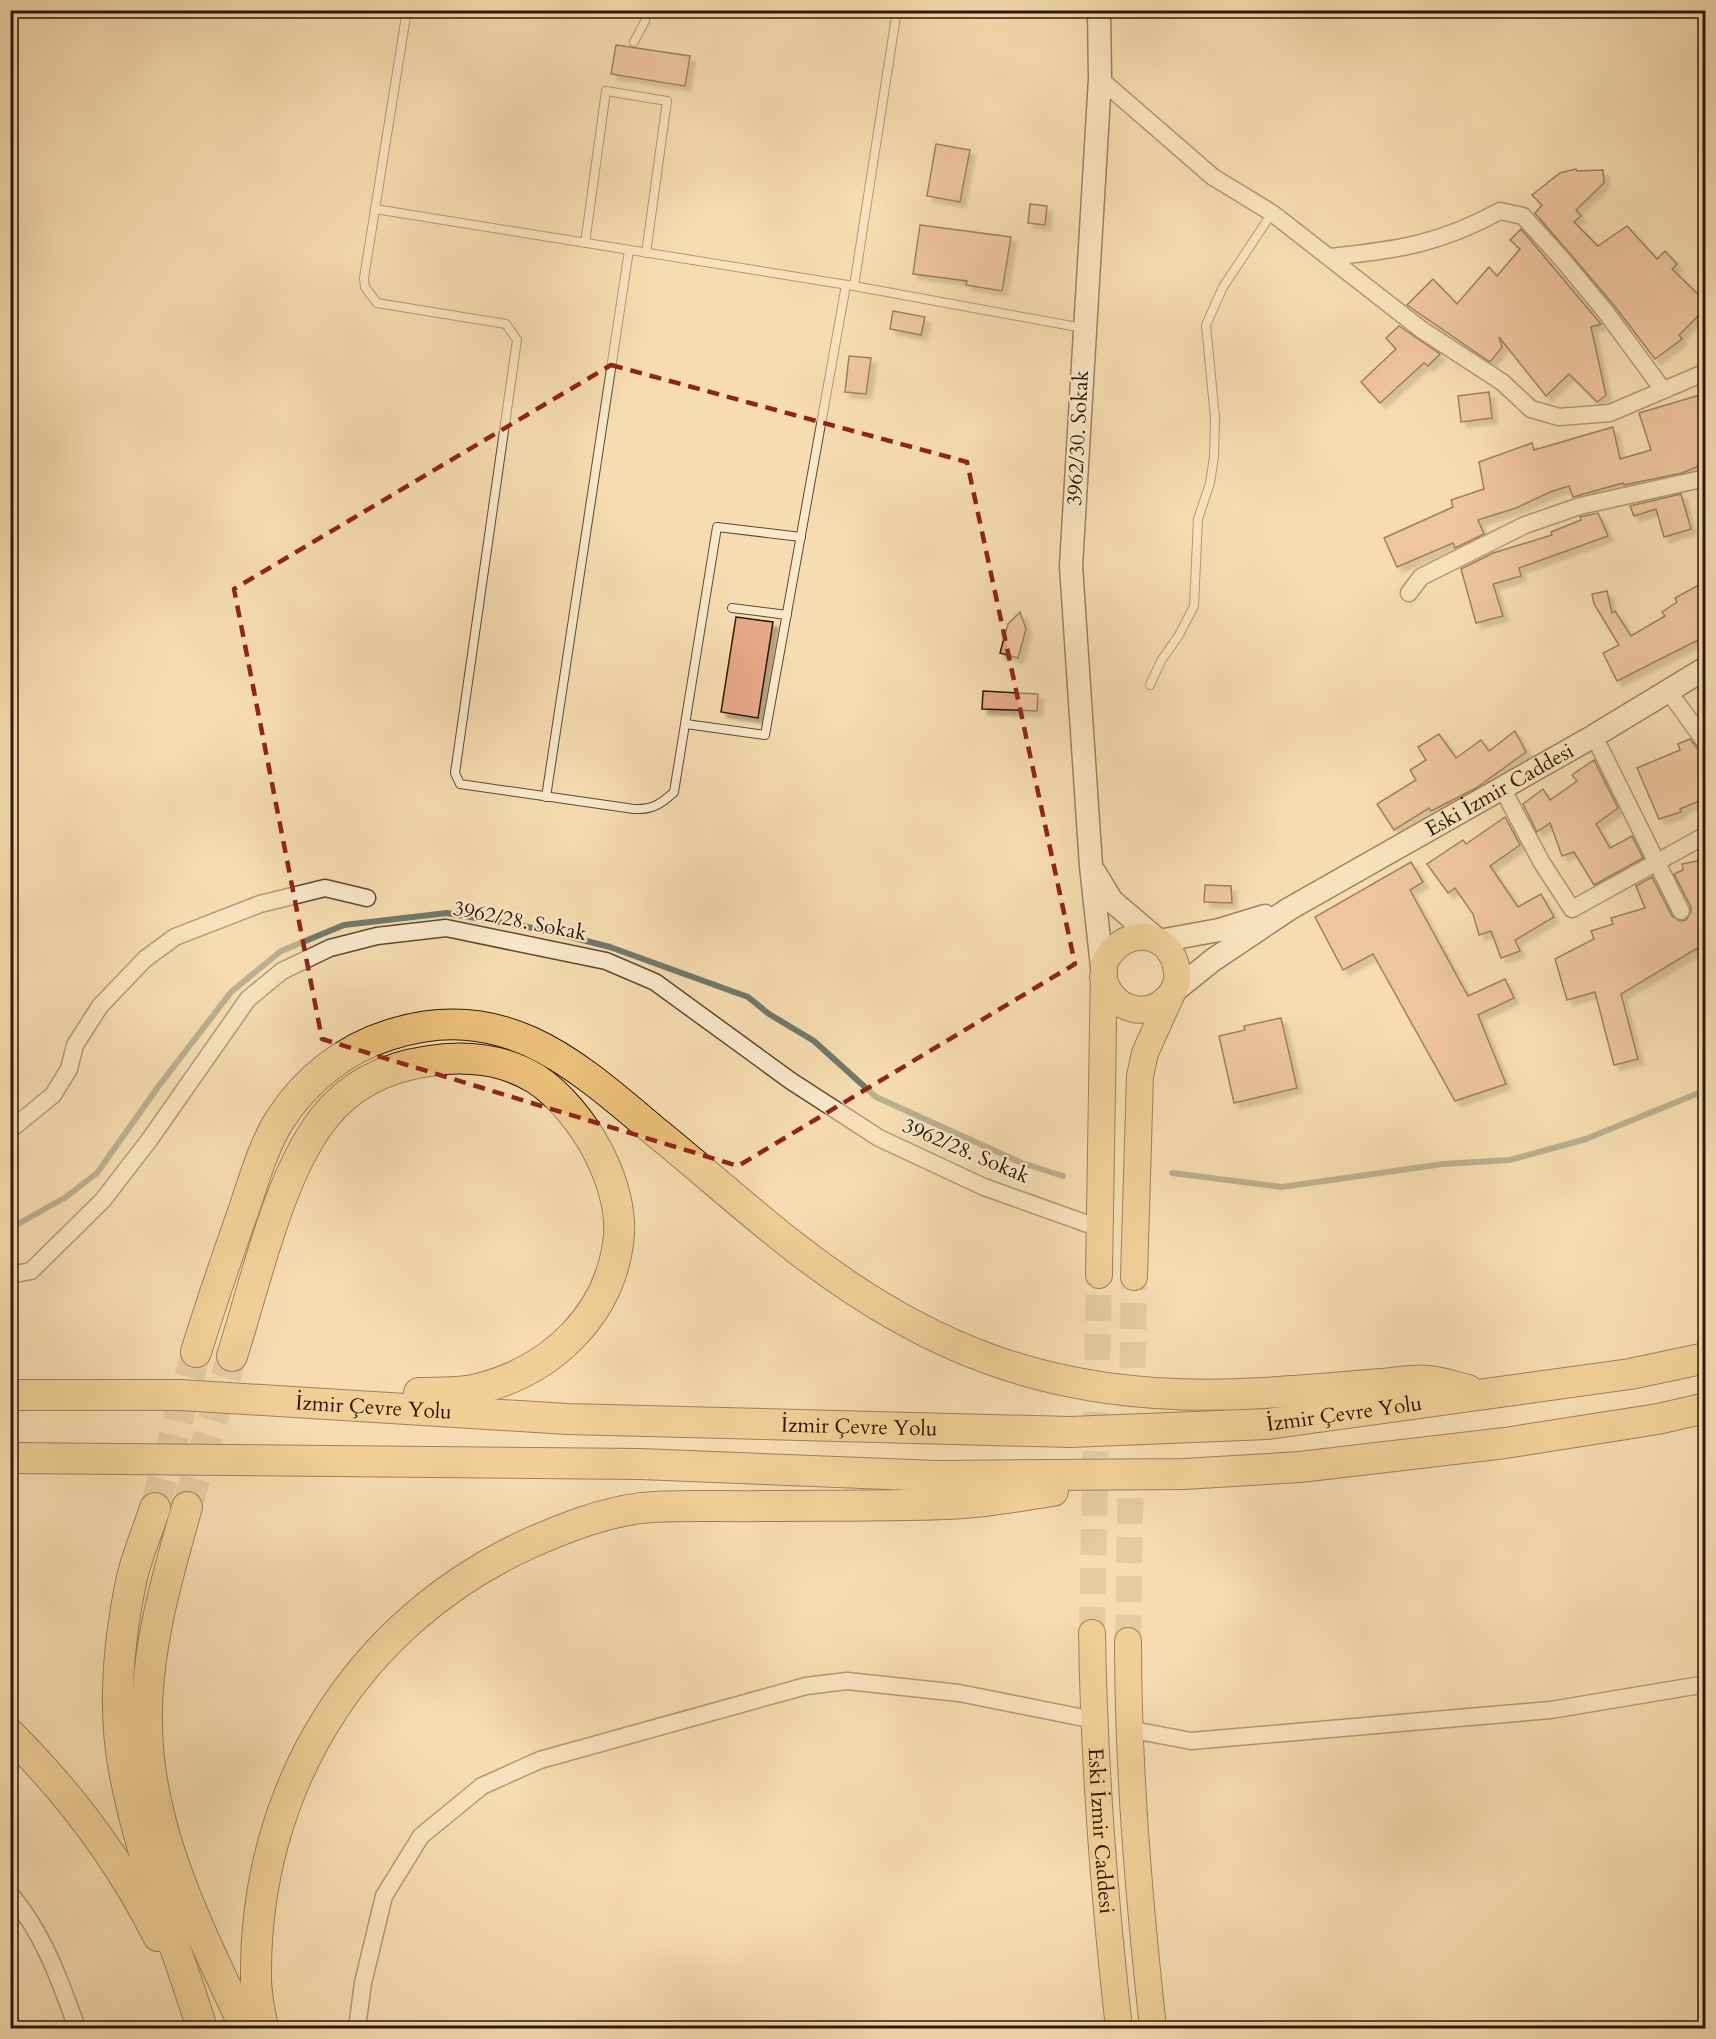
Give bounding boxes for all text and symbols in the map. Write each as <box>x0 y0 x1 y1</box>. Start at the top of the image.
street label: 3962/30. Sokak <box>1060 369 1096 507</box>
street label: Eski İzmir Caddesi <box>1420 736 1579 843</box>
street label: 3962/28. Sokak <box>451 894 590 948</box>
street label: 3962/28. Sokak <box>898 1111 1035 1191</box>
street label: İzmir Çevre Yolu <box>295 1388 453 1426</box>
street label: İzmir Çevre Yolu <box>1265 1388 1424 1439</box>
street label: İzmir Çevre Yolu <box>781 1410 938 1443</box>
street label: Eski İzmir Caddesi <box>1081 1747 1122 1915</box>

